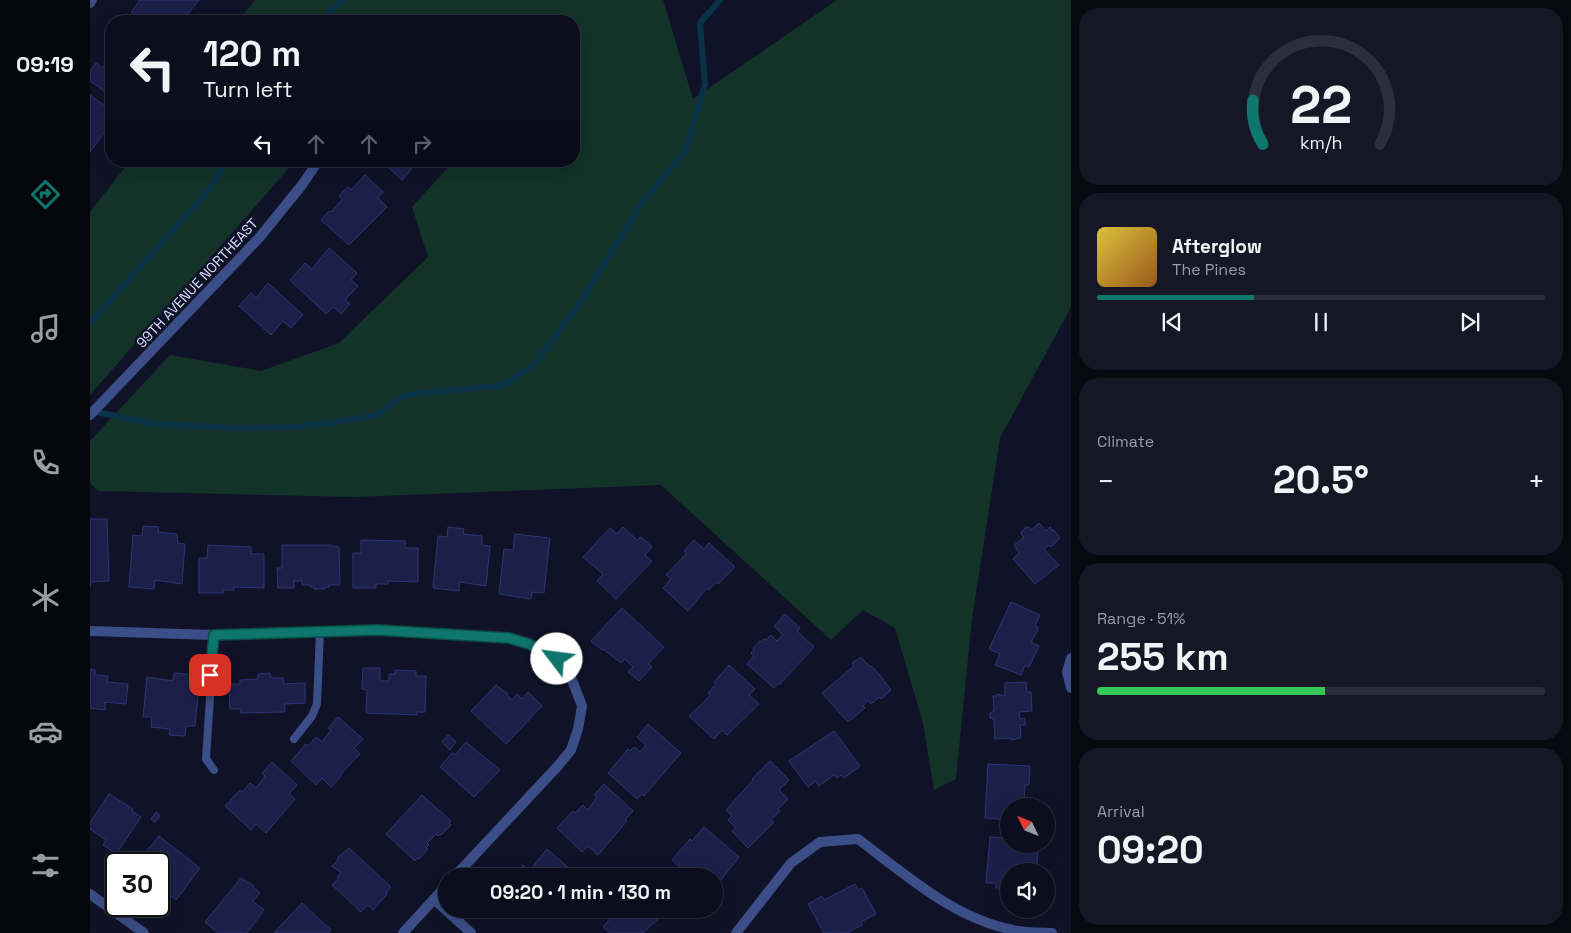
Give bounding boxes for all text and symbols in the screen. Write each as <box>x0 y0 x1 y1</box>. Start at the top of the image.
text: 120 m <box>203 32 301 76</box>
icon: left <box>120 35 185 100</box>
text: 09:19 <box>16 50 74 78</box>
text: 22 <box>1290 72 1352 138</box>
text: Turn left <box>203 75 293 103</box>
icon: left <box>249 130 277 158</box>
icon: ahead <box>302 130 330 158</box>
icon: ahead <box>355 130 383 158</box>
icon: right <box>408 130 436 158</box>
text: km/h <box>1300 131 1342 154</box>
icon: directions <box>28 177 63 212</box>
street label: 99TH AVENUE NORTHEAST <box>132 215 262 351</box>
text: Afterglow <box>1172 234 1262 259</box>
text: The Pines <box>1172 259 1246 280</box>
icon: previous <box>1158 308 1186 336</box>
icon: pause <box>1307 308 1335 336</box>
icon: next <box>1456 308 1484 336</box>
icon: music <box>28 311 63 346</box>
text: Climate <box>1097 431 1154 452</box>
icon: phone <box>28 445 63 480</box>
text: 20.5° <box>1273 456 1369 504</box>
text: − <box>1097 463 1114 499</box>
text: + <box>1528 463 1545 499</box>
icon: climate <box>28 580 63 615</box>
text: Range · 51% <box>1097 608 1185 629</box>
position arrow <box>530 632 582 684</box>
text: 255 km <box>1097 633 1229 681</box>
pin <box>189 654 231 696</box>
icon: arrive <box>196 661 224 689</box>
icon: car <box>28 714 63 749</box>
north arrow <box>1000 798 1055 852</box>
map controls <box>1000 798 1055 918</box>
text: Arrival <box>1097 801 1145 822</box>
text: 09:20 <box>1097 826 1204 874</box>
icon: filters <box>28 848 63 883</box>
speed limit sign: 30 <box>105 852 170 917</box>
button: sound <box>1000 863 1055 918</box>
text: 09:20 · 1 min · 130 m <box>490 880 671 905</box>

